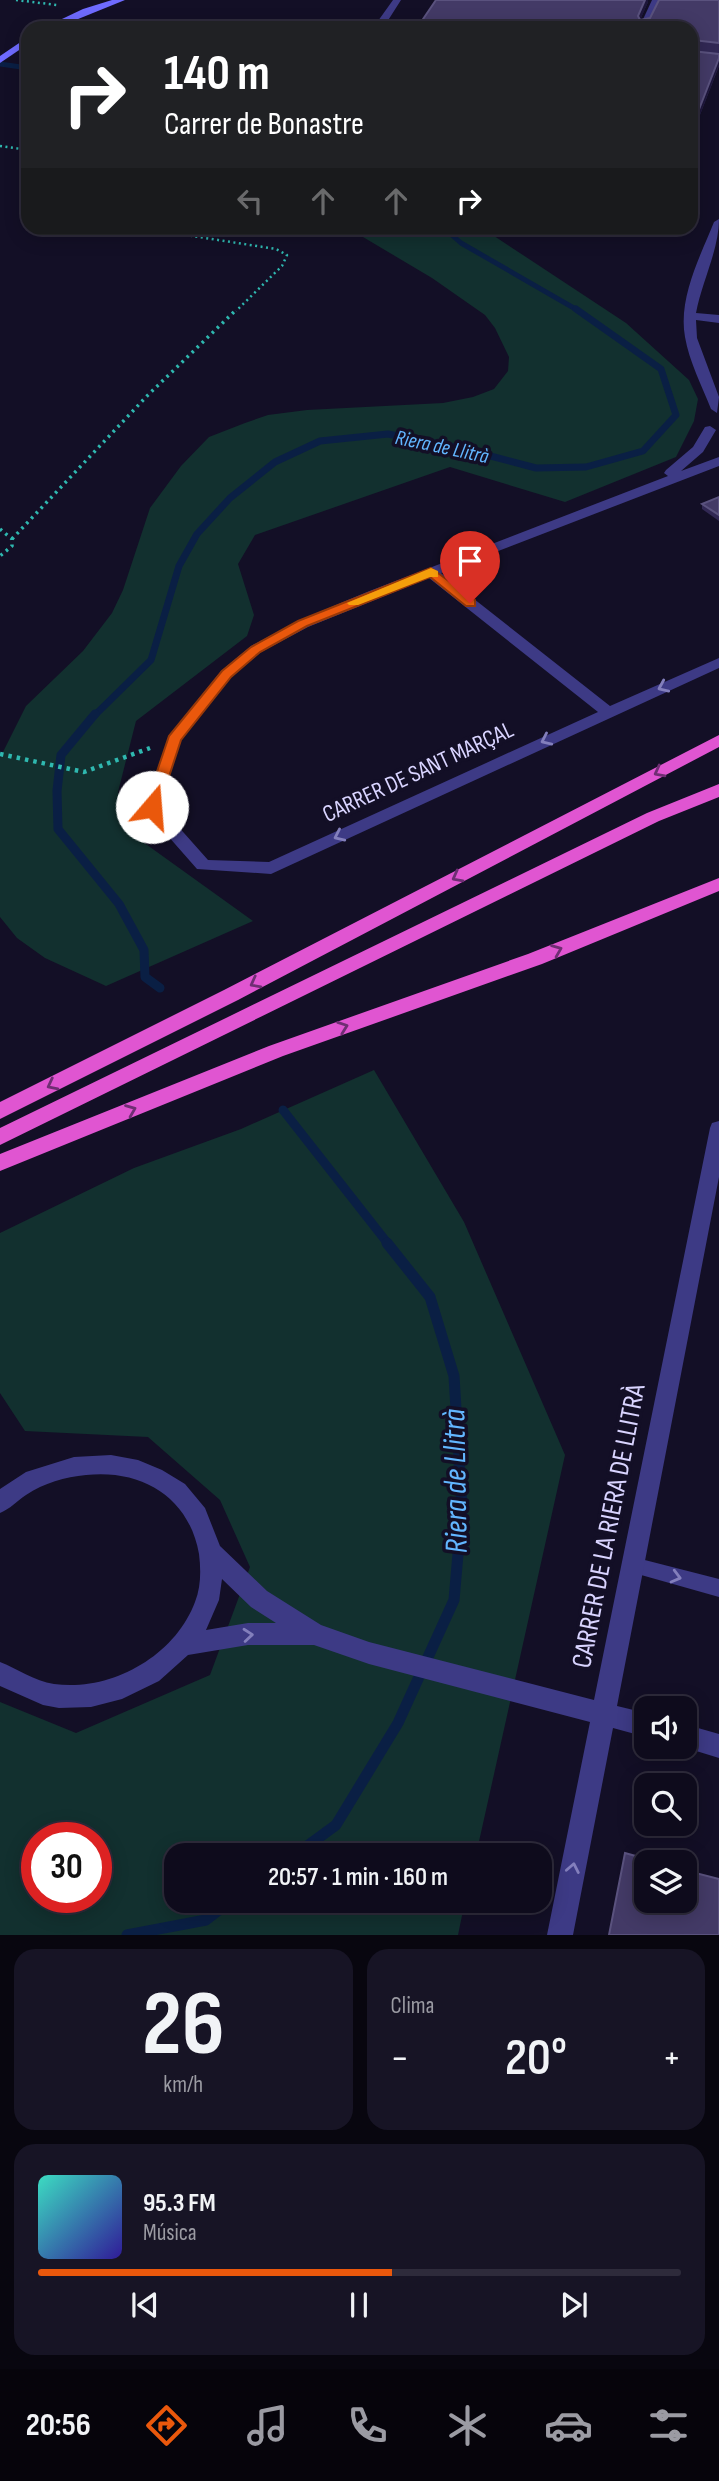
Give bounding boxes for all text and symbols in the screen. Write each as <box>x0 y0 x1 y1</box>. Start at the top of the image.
text: 140 m <box>164 45 270 104</box>
icon: right <box>49 49 140 140</box>
text: Carrer de Bonastre <box>164 105 364 144</box>
icon: left <box>231 182 269 220</box>
icon: ahead <box>304 182 342 220</box>
icon: ahead <box>377 182 415 220</box>
icon: right <box>450 182 488 220</box>
water label: Riera de Llitrà <box>393 425 492 469</box>
pin <box>440 531 500 603</box>
icon: arrive <box>451 542 489 580</box>
one-way arrow <box>658 679 671 693</box>
street label: CARRER DE SANT MARÇAL <box>318 715 518 829</box>
one-way arrow <box>541 732 553 746</box>
one-way arrow <box>653 763 666 777</box>
position arrow <box>115 770 189 844</box>
one-way arrow <box>334 828 347 842</box>
one-way arrow <box>452 869 464 882</box>
one-way arrow <box>550 944 562 958</box>
one-way arrow <box>250 974 263 988</box>
one-way arrow <box>336 1021 349 1035</box>
one-way arrow <box>47 1076 59 1090</box>
one-way arrow <box>125 1104 137 1118</box>
street label: CARRER DE LA RIERA DE LLITRÀ <box>565 1380 653 1671</box>
water label: Riera de Llitrà <box>435 1408 477 1554</box>
one-way arrow <box>670 1568 682 1583</box>
one-way arrow <box>243 1628 254 1643</box>
map controls <box>634 1696 697 1913</box>
button: sound <box>634 1696 697 1759</box>
button: search <box>634 1773 697 1836</box>
speed limit sign: 30 <box>21 1822 112 1913</box>
button: layers <box>634 1850 697 1913</box>
text: 20:57 · 1 min · 160 m <box>268 1862 448 1893</box>
one-way arrow <box>565 1862 580 1874</box>
text: 26 <box>142 1971 225 2080</box>
text: Clima <box>391 1992 434 2020</box>
text: 20° <box>505 2027 567 2090</box>
text: − <box>391 2036 409 2081</box>
text: + <box>662 2036 681 2081</box>
text: km/h <box>163 2071 203 2099</box>
text: 95.3 FM <box>143 2188 216 2219</box>
text: Música <box>143 2219 197 2247</box>
icon: previous <box>126 2286 164 2324</box>
icon: pause <box>340 2286 378 2324</box>
icon: next <box>555 2286 593 2324</box>
icon: directions <box>142 2401 191 2450</box>
icon: music <box>243 2401 292 2450</box>
icon: phone <box>343 2401 392 2450</box>
icon: climate <box>443 2401 492 2450</box>
icon: car <box>544 2401 593 2450</box>
icon: filters <box>644 2401 693 2450</box>
text: 20:56 <box>26 2406 91 2445</box>

